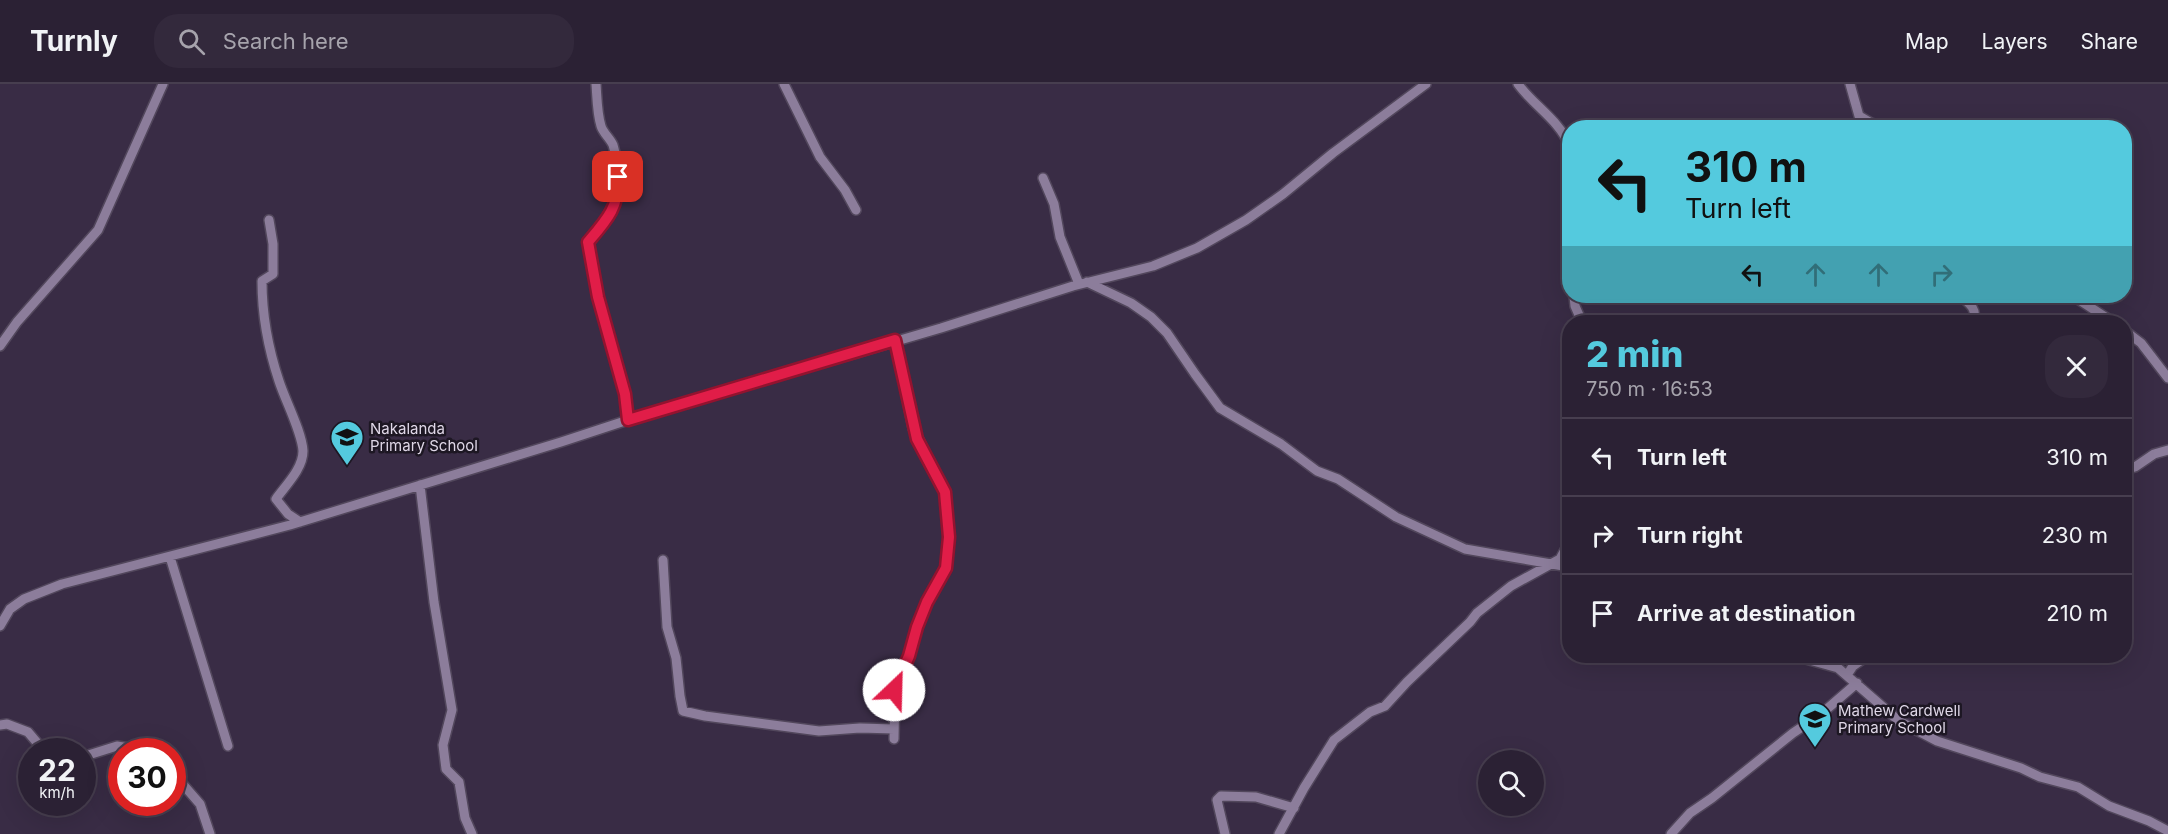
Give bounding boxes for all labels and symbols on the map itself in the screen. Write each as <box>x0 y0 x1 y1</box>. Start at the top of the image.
pin <box>592 151 643 202</box>
school or university icon: Nakalanda Primary School <box>329 419 365 466</box>
place label: Nakalanda Primary School <box>370 419 478 455</box>
position arrow <box>862 658 926 722</box>
school or university icon: Mathew Cardwell Primary School <box>1797 701 1833 748</box>
place label: Mathew Cardwell Primary School <box>1838 701 1961 737</box>
speed limit sign: 30 <box>108 738 186 816</box>

